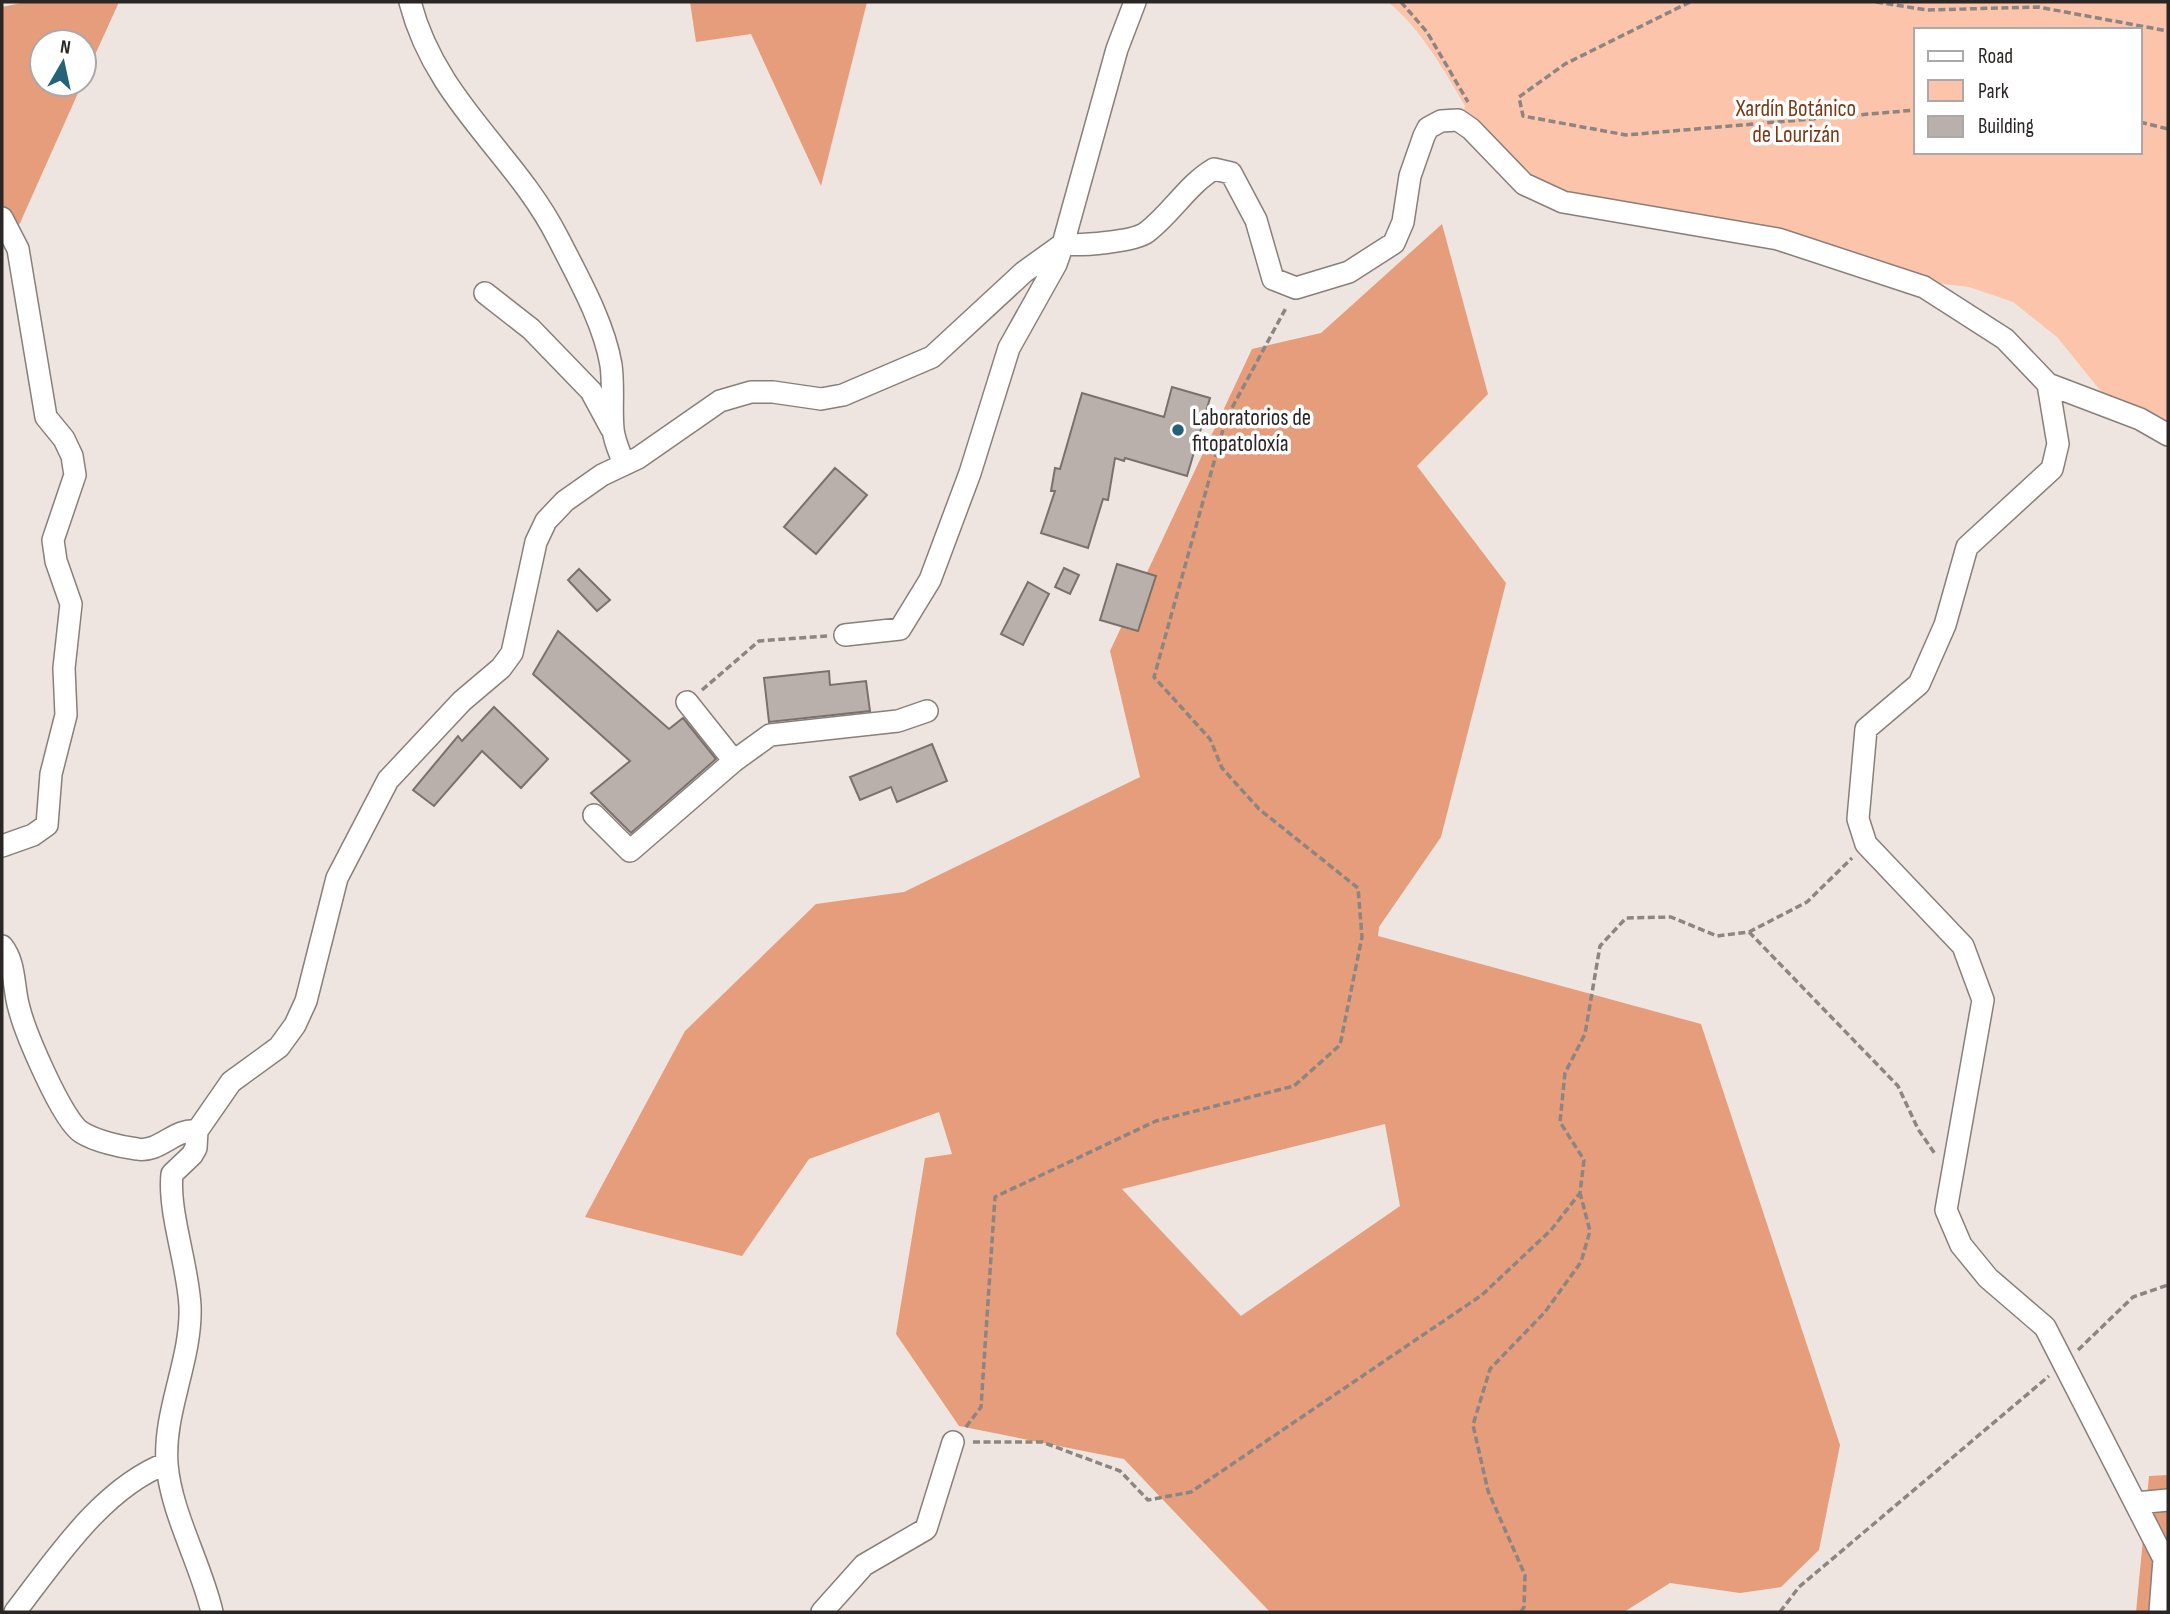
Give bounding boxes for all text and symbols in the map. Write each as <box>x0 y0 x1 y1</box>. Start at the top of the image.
north arrow <box>28 28 98 98</box>
legend <box>1914 28 2142 154</box>
text: N <box>59 36 72 60</box>
text: Road <box>1978 44 2013 69</box>
text: Park <box>1978 79 2009 104</box>
park label: Xardín Botánico de Lourizán <box>1735 95 1856 149</box>
text: Building <box>1978 114 2034 139</box>
place label: Laboratorios de fitopatoloxía <box>1192 404 1311 458</box>
marker: Laboratorios de fitopatoloxía <box>1170 422 1186 438</box>

